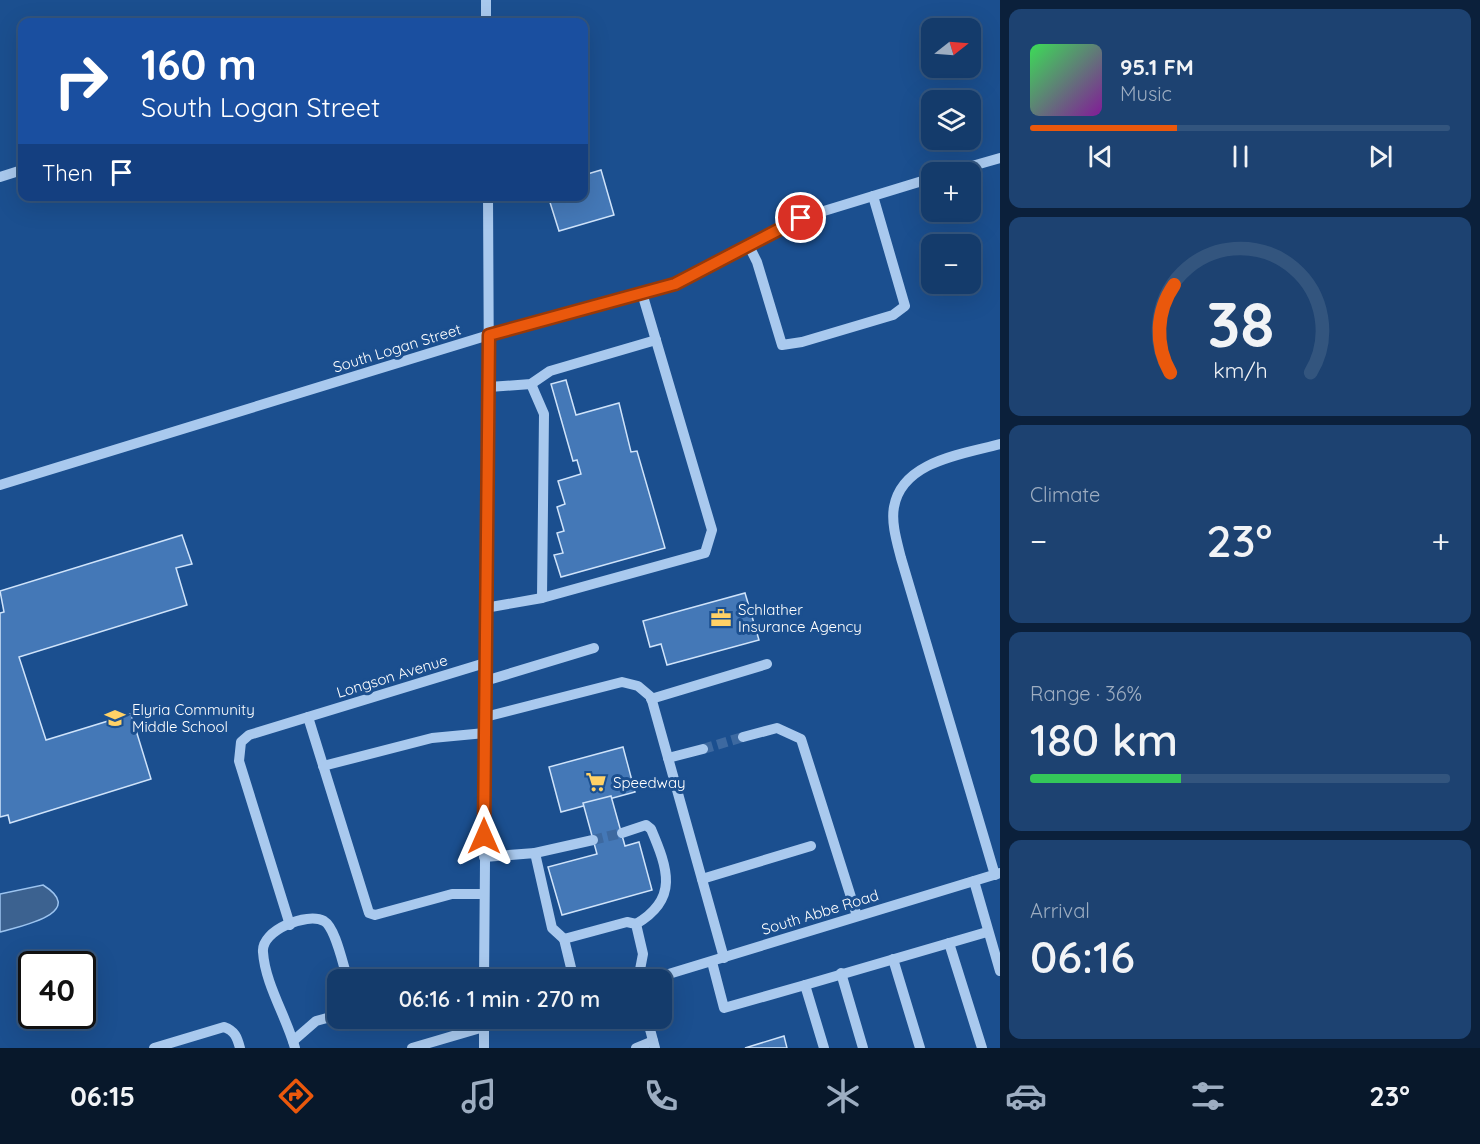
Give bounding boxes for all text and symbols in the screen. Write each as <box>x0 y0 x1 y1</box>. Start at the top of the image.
north arrow <box>921 18 981 78</box>
map controls <box>921 18 981 294</box>
text: 160 m <box>141 38 257 91</box>
icon: right <box>42 42 120 120</box>
text: 95.1 FM <box>1120 53 1194 81</box>
text: Music <box>1120 81 1172 106</box>
text: South Logan Street <box>141 90 380 124</box>
button: layers <box>921 90 981 150</box>
icon: previous <box>1084 140 1117 173</box>
icon: pause <box>1224 140 1257 173</box>
icon: next <box>1364 140 1397 173</box>
icon: arrive <box>105 156 138 189</box>
text: Then <box>42 159 93 187</box>
button: + <box>921 162 981 222</box>
pin <box>775 192 826 243</box>
icon: arrive <box>784 201 817 234</box>
button: − <box>921 234 981 294</box>
text: 38 <box>1206 285 1274 363</box>
street label: South Logan Street <box>331 319 463 377</box>
text: km/h <box>1213 358 1267 384</box>
text: Climate <box>1030 482 1100 507</box>
text: 23° <box>1206 512 1272 568</box>
text: − <box>1030 520 1047 561</box>
text: + <box>1431 520 1450 561</box>
place label: Schlather Insurance Agency <box>738 600 862 636</box>
office icon: Schlather Insurance Agency <box>709 606 733 630</box>
street label: Longson Avenue <box>334 650 450 702</box>
text: Range · 36% <box>1030 681 1142 706</box>
place label: Elyria Community Middle School <box>132 700 255 736</box>
school or university icon: Elyria Community Middle School <box>103 706 127 730</box>
text: 180 km <box>1030 711 1178 767</box>
supermarket icon: Speedway <box>584 770 608 794</box>
place label: Speedway <box>613 773 686 792</box>
position arrow <box>452 804 516 868</box>
street label: South Abbe Road <box>759 885 881 939</box>
text: Arrival <box>1030 898 1090 923</box>
text: 06:16 <box>1030 928 1135 984</box>
speed limit sign: 40 <box>18 951 96 1029</box>
text: 06:16 · 1 min · 270 m <box>399 985 600 1013</box>
icon: directions <box>275 1075 317 1117</box>
icon: music <box>458 1075 500 1117</box>
icon: phone <box>640 1075 682 1117</box>
icon: climate <box>822 1075 864 1117</box>
icon: car <box>1005 1075 1047 1117</box>
icon: filters <box>1187 1075 1229 1117</box>
text: 06:15 <box>70 1079 135 1113</box>
text: 23° <box>1369 1079 1410 1113</box>

